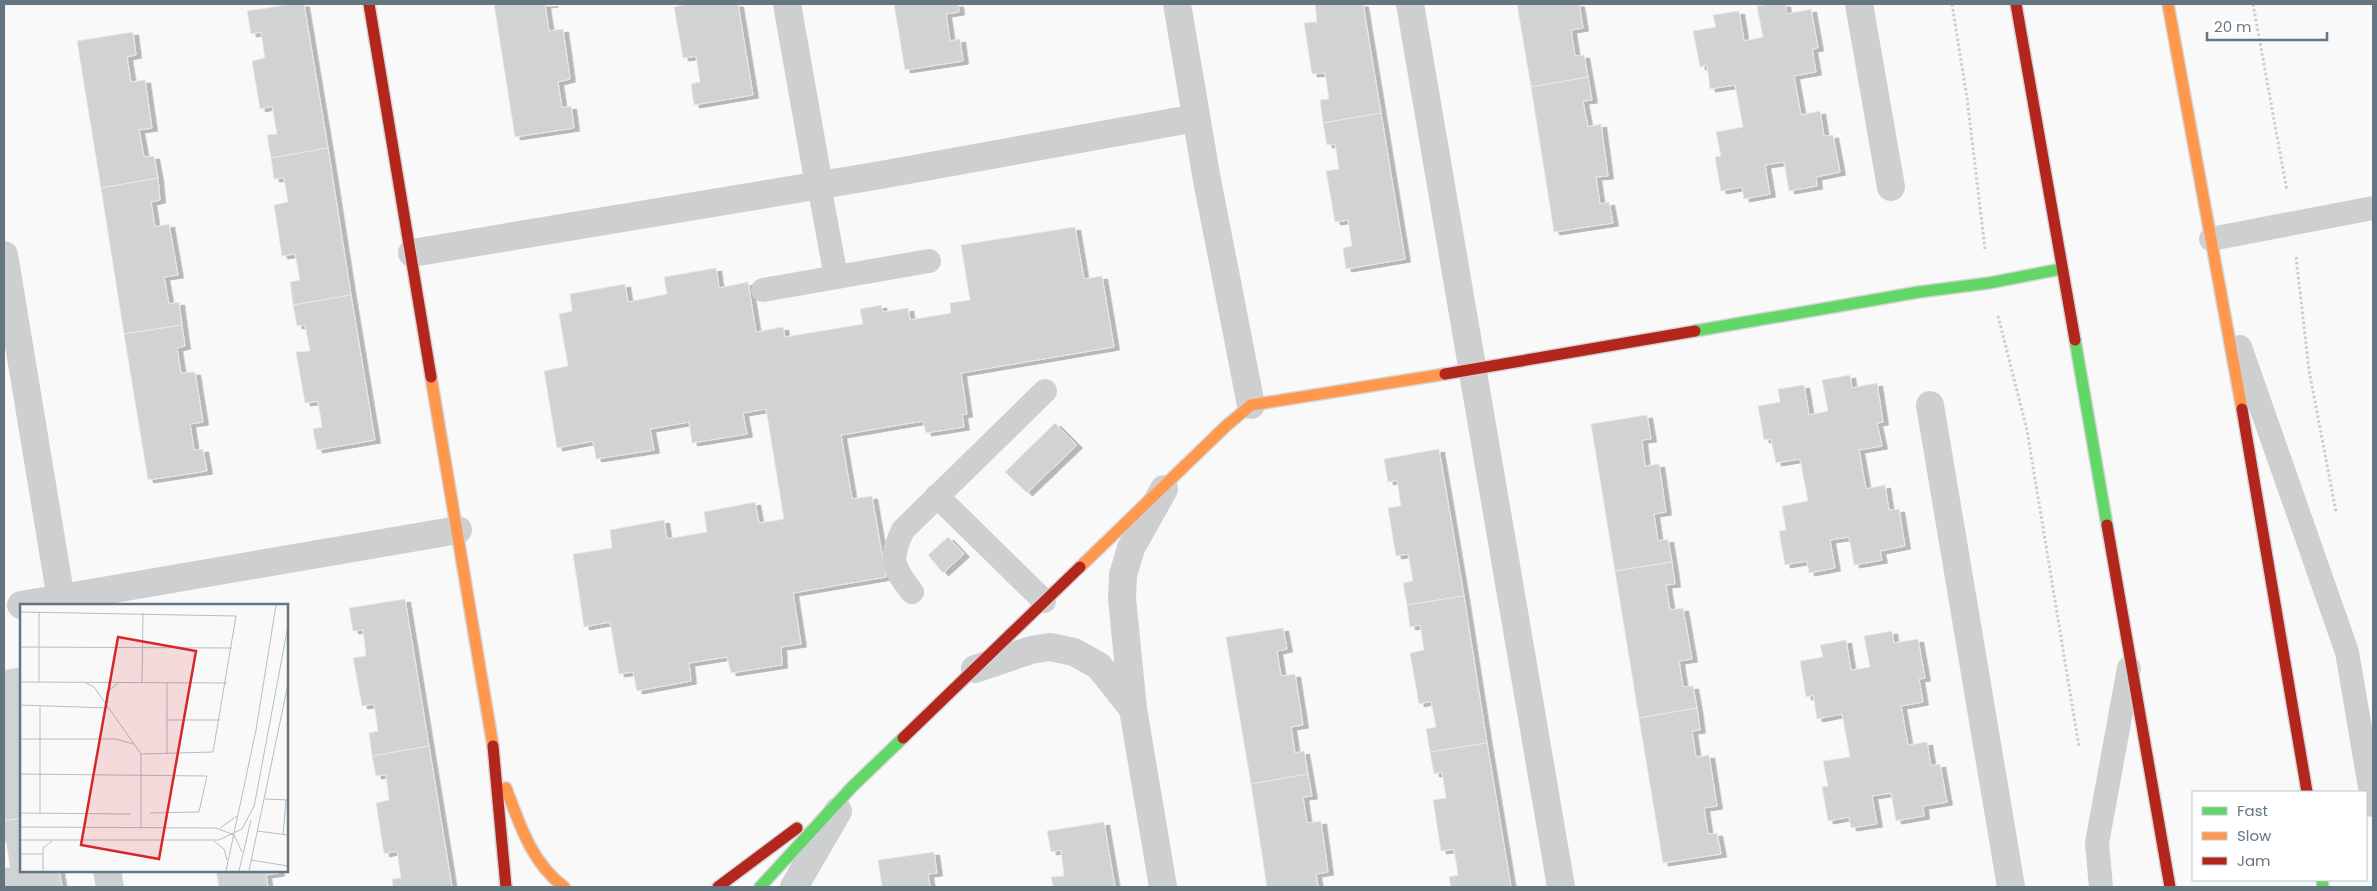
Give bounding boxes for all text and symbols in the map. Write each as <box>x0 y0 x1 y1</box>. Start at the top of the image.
scale bar <box>2207 10 2327 42</box>
text: 20 m <box>2214 16 2252 37</box>
inset map <box>20 604 288 871</box>
legend <box>2192 791 2367 881</box>
text: Fast <box>2237 800 2268 821</box>
text: Slow <box>2237 825 2272 846</box>
text: Jam <box>2237 850 2271 871</box>

